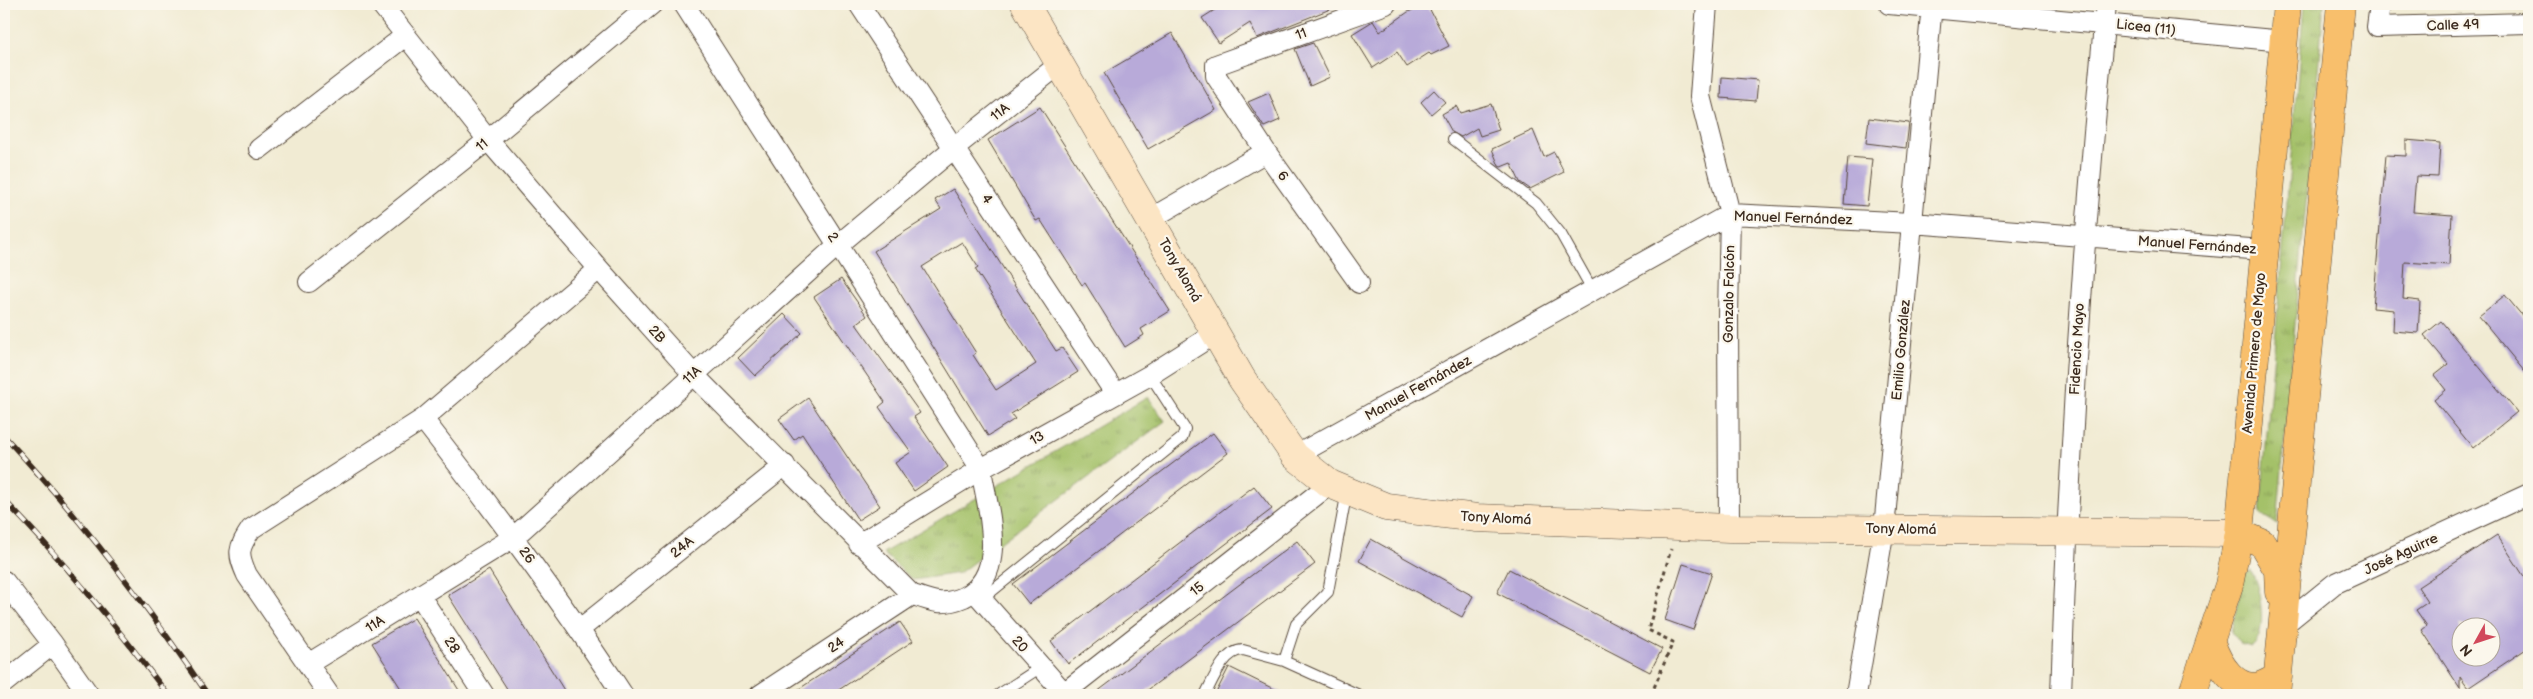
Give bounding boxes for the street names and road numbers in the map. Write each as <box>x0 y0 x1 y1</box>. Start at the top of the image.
street label: Licea (11) <box>2115 15 2177 39</box>
street label: Calle 49 <box>2426 16 2480 34</box>
street label: 11 <box>1293 24 1309 44</box>
street label: 11A <box>987 99 1013 125</box>
street label: 11 <box>472 135 492 155</box>
street label: 6 <box>1274 168 1293 185</box>
street label: 4 <box>978 191 997 208</box>
street label: Manuel Fernández <box>1733 207 1853 229</box>
street label: 2 <box>824 229 843 246</box>
street label: Manuel Fernández <box>2137 232 2257 258</box>
street label: Tony Alomá <box>1155 235 1205 305</box>
street label: Gonzalo Falcón <box>1720 245 1738 343</box>
street label: Avenida Primero de Mayo <box>2238 272 2270 434</box>
street label: Emilio González <box>1888 299 1914 401</box>
street label: Fidencio Mayo <box>2066 302 2088 395</box>
street label: 2B <box>645 322 670 347</box>
street label: Manuel Fernández <box>1362 352 1474 424</box>
street label: 11A <box>679 362 705 388</box>
street label: 13 <box>1027 427 1047 449</box>
street label: Tony Alomá <box>1460 508 1532 528</box>
street label: Tony Alomá <box>1865 520 1937 538</box>
street label: José Aguirre <box>2361 529 2441 579</box>
street label: 24A <box>667 532 697 562</box>
street label: 26 <box>515 543 539 567</box>
street label: 15 <box>1186 578 1208 600</box>
street label: 11A <box>362 611 388 636</box>
street label: 20 <box>1008 632 1032 656</box>
street label: 28 <box>440 633 464 657</box>
street label: 24 <box>824 633 848 657</box>

